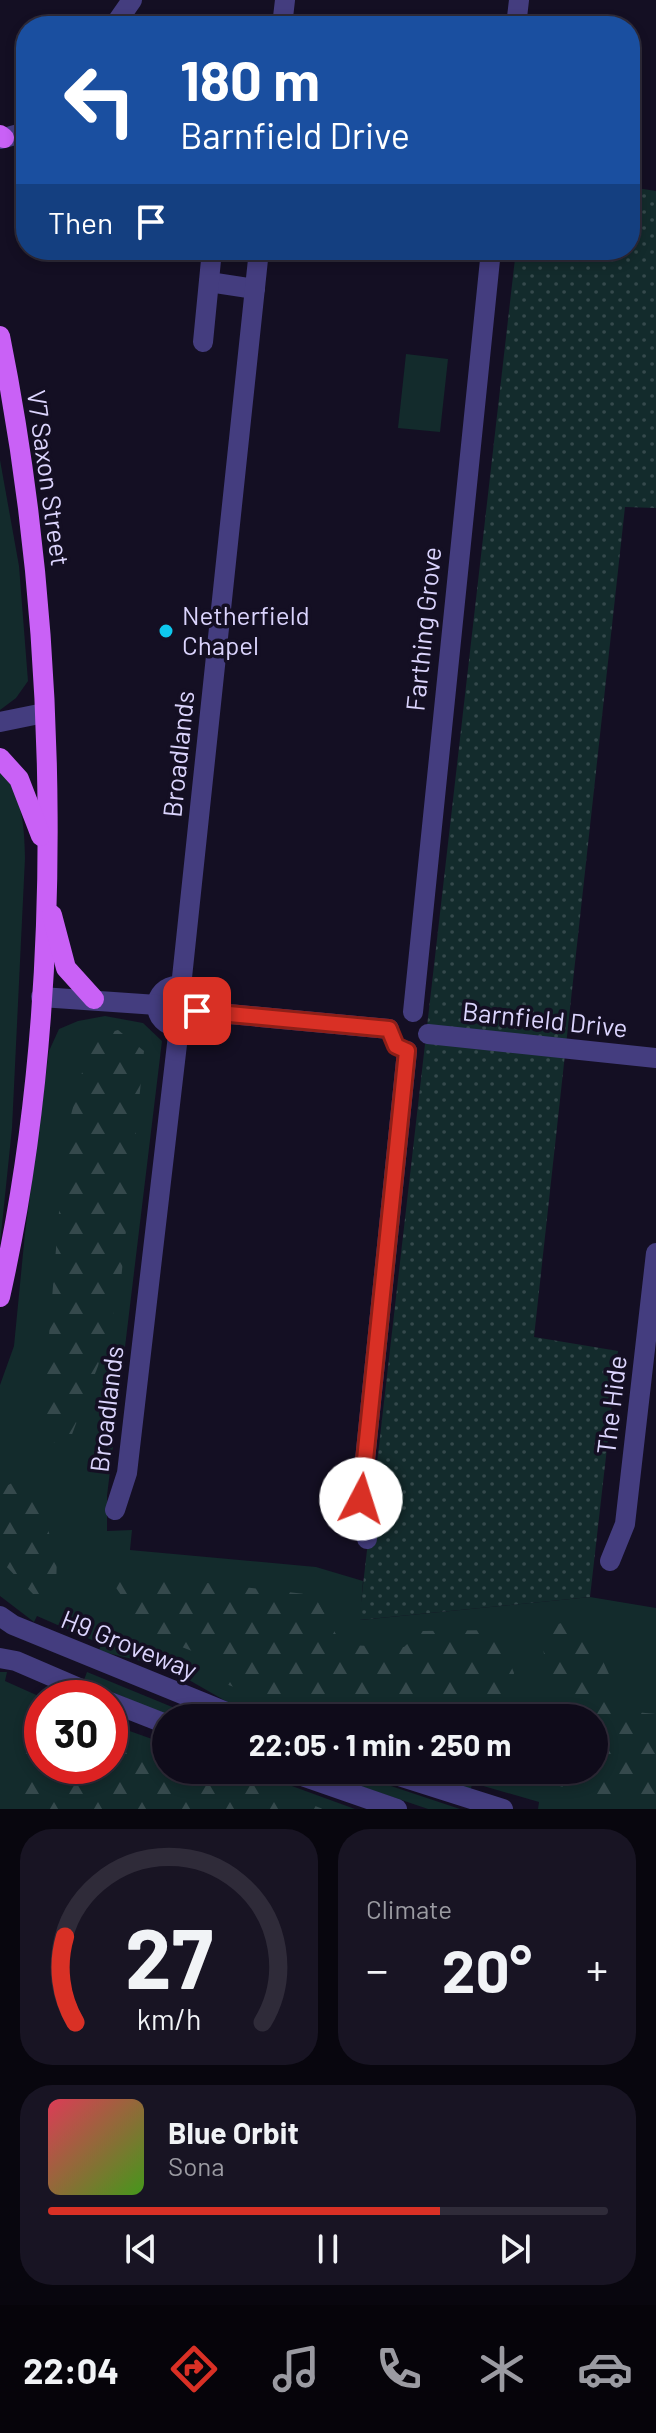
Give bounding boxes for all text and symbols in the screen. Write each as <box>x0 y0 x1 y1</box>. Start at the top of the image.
text: 180 m <box>180 45 320 112</box>
icon: left <box>48 48 152 152</box>
text: Barnfield Drive <box>180 113 410 156</box>
icon: arrive <box>129 200 173 244</box>
text: Then <box>48 204 113 240</box>
street label: V7 Saxon Street <box>22 388 77 568</box>
street label: Farthing Grove <box>398 545 447 713</box>
place label: Netherfield Chapel <box>182 599 310 660</box>
marker: Netherfield Chapel <box>157 622 175 640</box>
street label: Broadlands <box>155 689 200 819</box>
pin <box>163 977 231 1045</box>
icon: arrive <box>175 989 219 1033</box>
street label: Barnfield Drive <box>461 994 629 1043</box>
street label: Broadlands <box>82 1344 129 1474</box>
street label: The Hide <box>589 1354 632 1456</box>
position arrow <box>319 1457 403 1541</box>
street label: H9 Groveway <box>57 1602 202 1685</box>
speed limit sign: 30 <box>24 1680 128 1784</box>
text: 22:05 · 1 min · 250 m <box>249 1726 511 1762</box>
text: Climate <box>366 1893 452 1924</box>
text: 27 <box>125 1906 213 2006</box>
text: 20° <box>442 1933 532 2005</box>
text: − <box>366 1942 388 1995</box>
text: + <box>586 1942 608 1995</box>
text: km/h <box>137 2001 201 2036</box>
text: Blue Orbit <box>168 2114 299 2150</box>
text: Sona <box>168 2150 225 2181</box>
icon: previous <box>119 2227 163 2271</box>
icon: pause <box>306 2227 350 2271</box>
icon: next <box>493 2227 537 2271</box>
icon: directions <box>166 2341 222 2397</box>
icon: music <box>268 2341 324 2397</box>
icon: phone <box>371 2341 427 2397</box>
icon: climate <box>474 2341 530 2397</box>
icon: car <box>577 2341 633 2397</box>
text: 22:04 <box>23 2348 119 2391</box>

